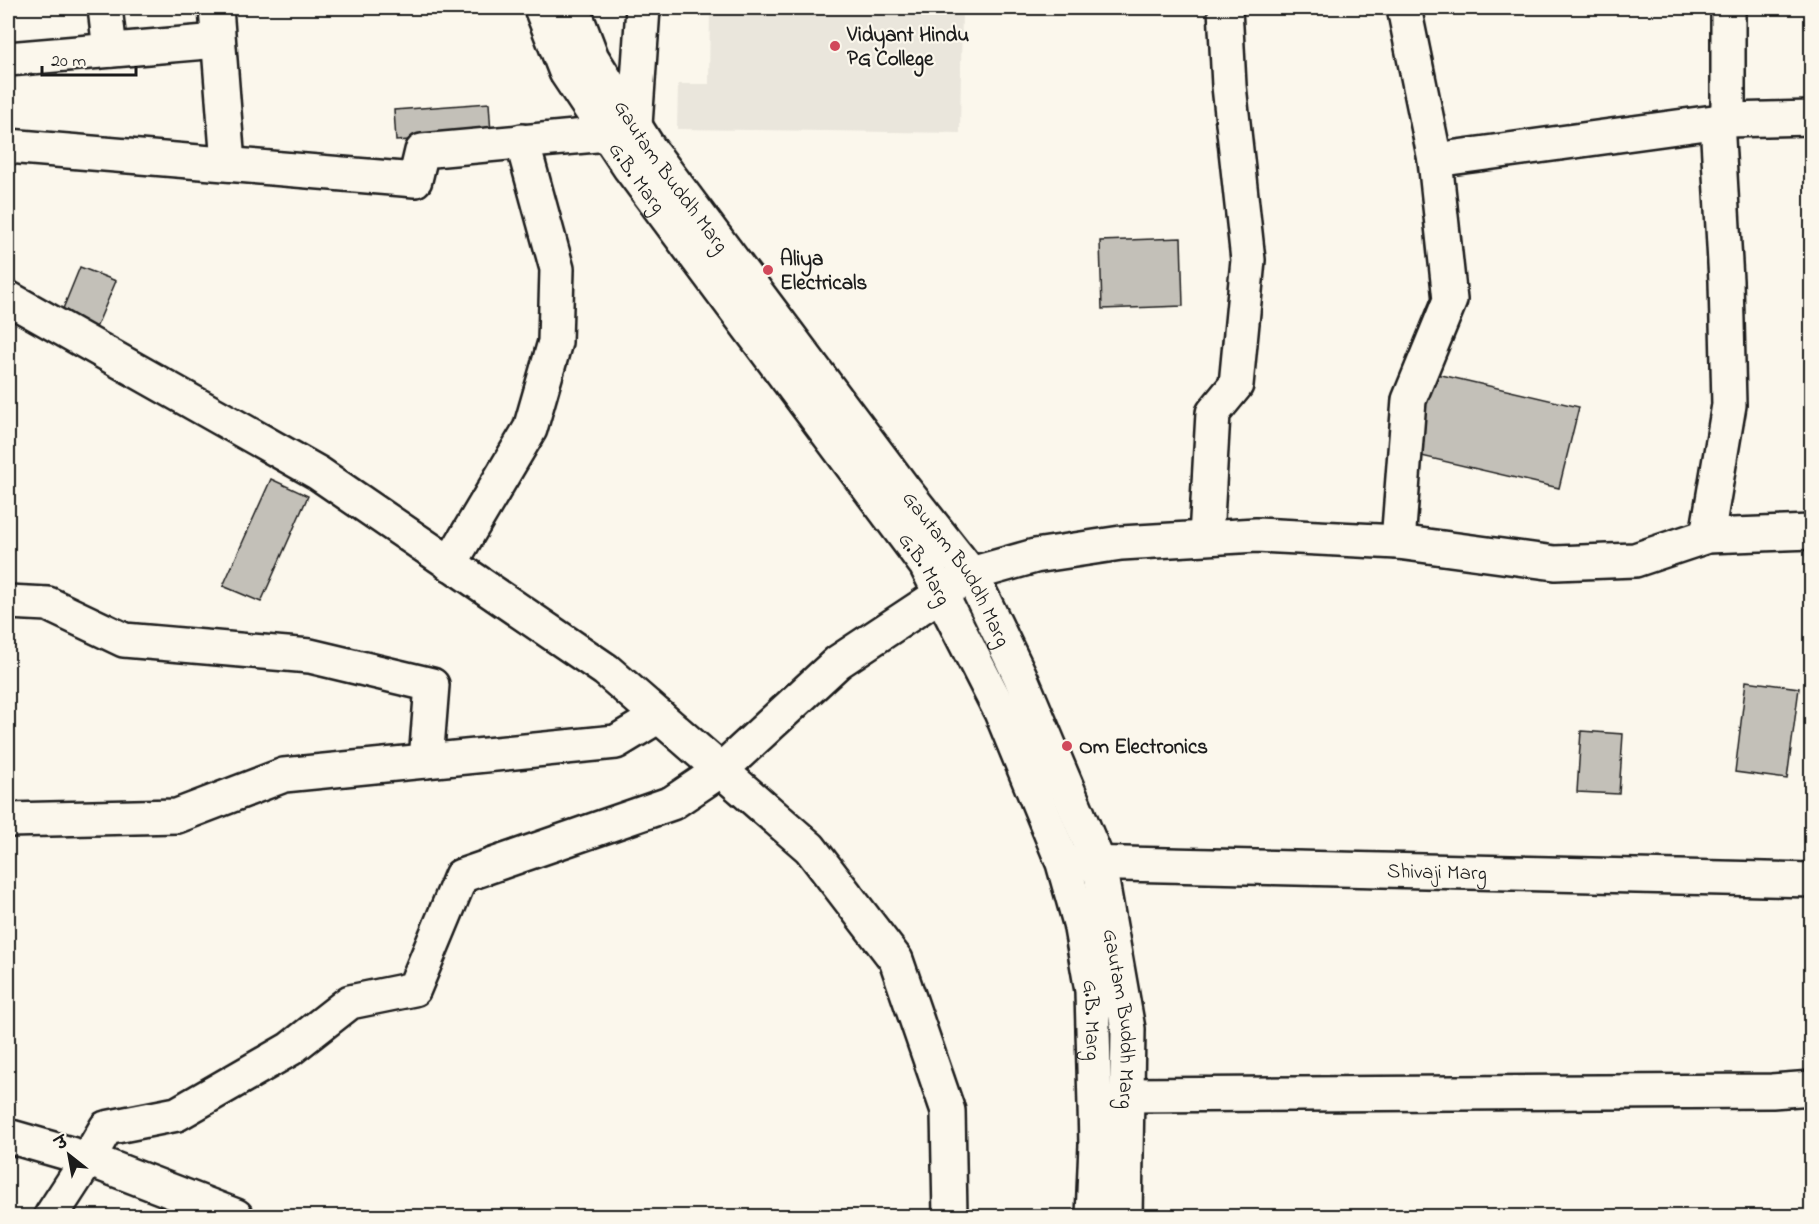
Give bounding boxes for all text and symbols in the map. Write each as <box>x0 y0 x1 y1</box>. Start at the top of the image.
place label: Vidyant Hindu PG College <box>846 21 969 77</box>
scale bar <box>42 39 136 77</box>
marker: Vidyant Hindu PG College <box>828 39 842 53</box>
text: 20 m <box>51 49 86 75</box>
street label: Gautam Buddh Marg <box>605 95 735 261</box>
street label: G.B. Marg <box>600 137 672 221</box>
place label: Aliya Electricals <box>780 245 868 299</box>
marker: Aliya Electricals <box>761 263 775 277</box>
street label: Gautam Buddh Marg <box>894 485 1017 653</box>
street label: G.B. Marg <box>890 527 957 612</box>
place label: Om Electronics <box>1079 733 1208 763</box>
marker: Om Electronics <box>1060 739 1074 753</box>
street label: Shivaji Marg <box>1387 857 1487 891</box>
street label: Gautam Buddh Marg <box>1094 927 1141 1109</box>
street label: G.B. Marg <box>1073 977 1107 1061</box>
north arrow <box>39 1125 99 1185</box>
text: उ <box>50 1130 74 1158</box>

